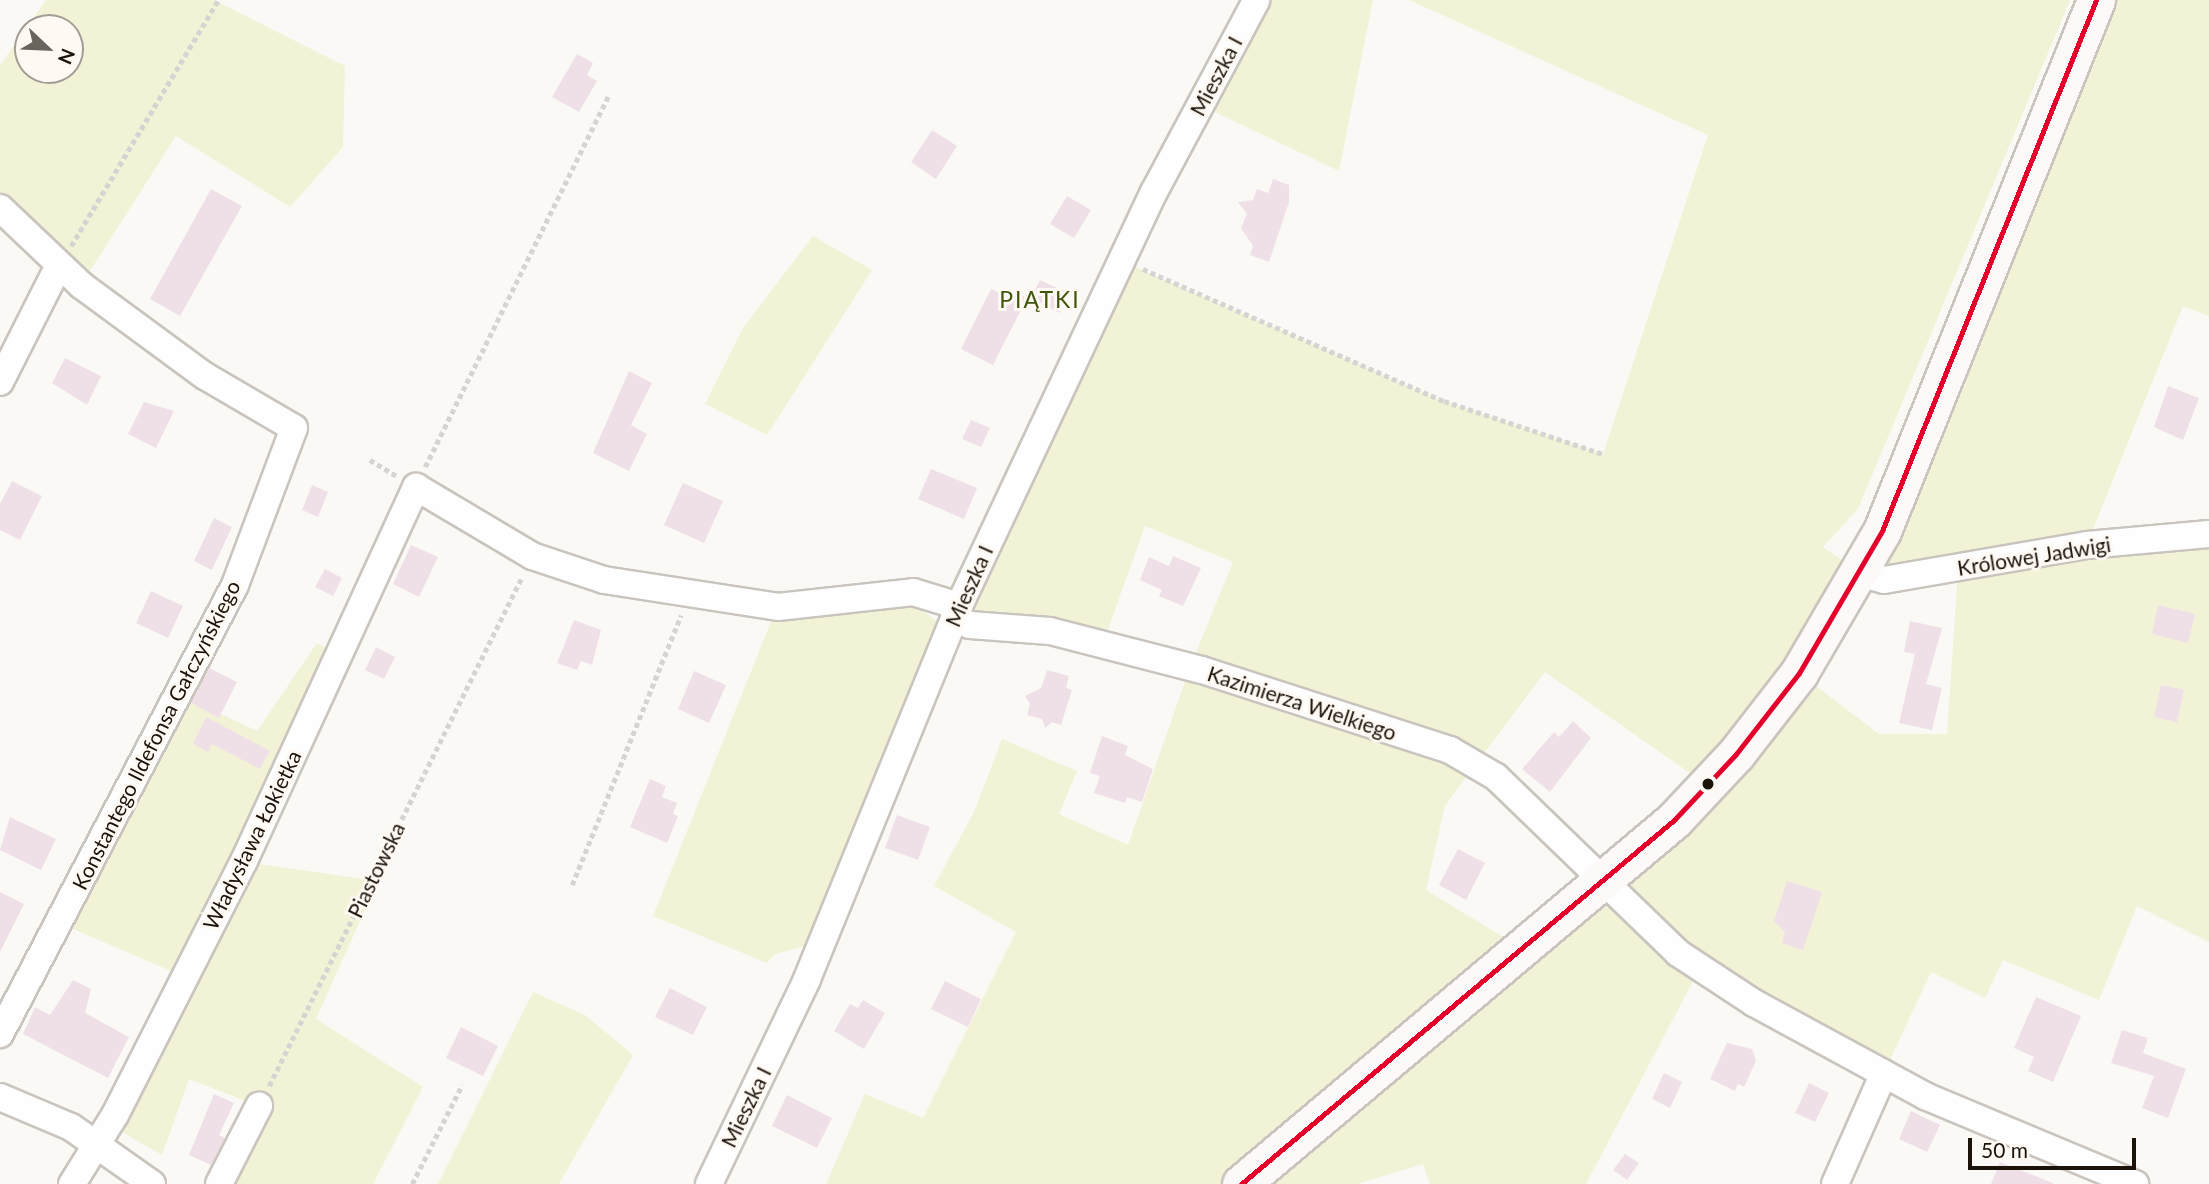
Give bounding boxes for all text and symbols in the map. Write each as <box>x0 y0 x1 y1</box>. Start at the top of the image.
north arrow <box>14 14 84 84</box>
street label: Mieszka I <box>1185 32 1247 120</box>
text: N <box>54 45 80 68</box>
district label: PIĄTKI <box>1000 285 1080 313</box>
street label: Królowej Jadwigi <box>1955 531 2113 581</box>
street label: Mieszka I <box>940 541 998 631</box>
street label: Konstantego Ildefonsa Gałczyńskiego <box>67 576 245 894</box>
street label: Kazimierza Wielkiego <box>1204 661 1400 745</box>
street label: Władysława Łokietka <box>198 746 306 934</box>
unlabelled marker <box>1701 777 1715 791</box>
street label: Piastowska <box>342 818 410 922</box>
street label: Mieszka I <box>716 1063 776 1151</box>
scale bar <box>1971 1124 2139 1168</box>
text: 50 m <box>1981 1137 2028 1162</box>

